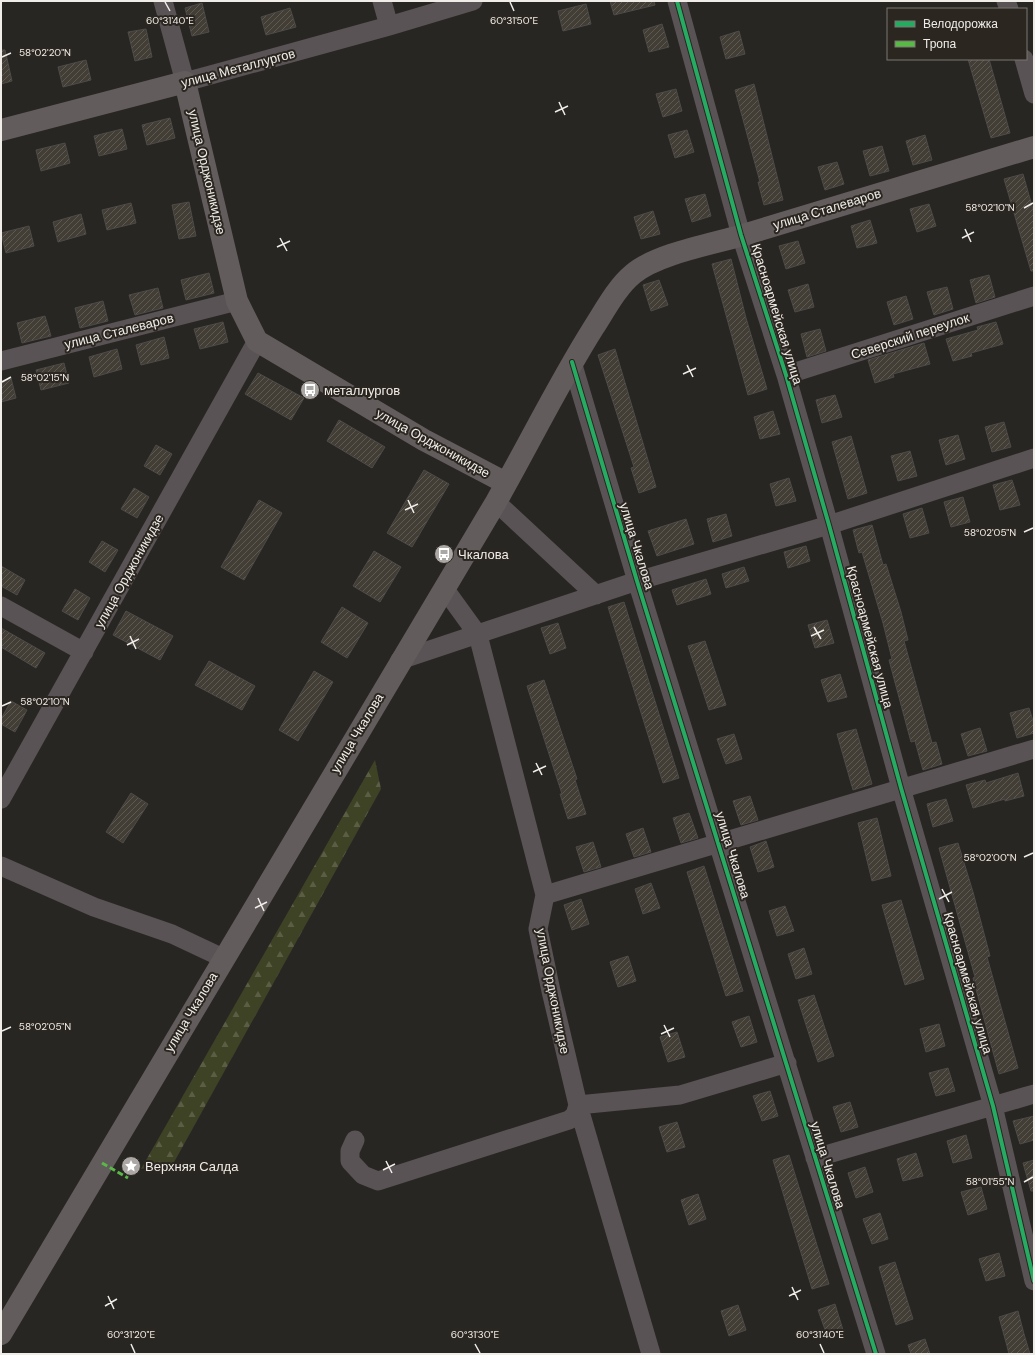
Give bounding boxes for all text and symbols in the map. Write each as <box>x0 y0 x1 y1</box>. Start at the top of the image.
legend <box>887 8 1027 60</box>
text: 60°31'40"E <box>146 14 194 27</box>
text: 60°31'50"E <box>490 14 538 27</box>
text: Велодорожка <box>923 16 998 32</box>
text: Тропа <box>923 36 957 52</box>
street label: улица Металлургов <box>179 45 297 91</box>
text: 58°02'20"N <box>19 46 71 59</box>
street label: улица Орджоникидзе <box>184 108 230 236</box>
street label: улица Сталеваров <box>771 185 883 233</box>
text: 58°02'10"N <box>965 201 1015 214</box>
street label: Красноармейская улица <box>747 241 807 387</box>
street label: улица Сталеваров <box>63 309 175 353</box>
street label: Северский переулок <box>849 309 972 363</box>
text: 58°02'15"N <box>21 371 69 384</box>
bus stop icon: металлургов <box>299 379 321 401</box>
place label: металлургов <box>324 382 400 399</box>
street label: улица Орджоникидзе <box>373 405 493 481</box>
street label: улица Чкалова <box>616 500 659 592</box>
street label: улица Орджоникидзе <box>91 511 167 631</box>
text: 58°02'05"N <box>964 526 1016 539</box>
bus stop icon: Чкалова <box>433 543 455 565</box>
place label: Чкалова <box>458 546 510 563</box>
street label: Красноармейская улица <box>843 564 897 711</box>
street label: улица Чкалова <box>327 689 388 776</box>
text: 58°02'10"N <box>20 695 70 708</box>
street label: улица Чкалова <box>712 809 755 901</box>
text: 58°02'00"N <box>963 851 1017 864</box>
street label: Красноармейская улица <box>940 910 997 1057</box>
street label: улица Орджоникидзе <box>532 927 574 1055</box>
street label: улица Чкалова <box>161 968 222 1055</box>
text: 58°02'05"N <box>19 1020 71 1033</box>
street label: улица Чкалова <box>807 1119 850 1211</box>
place icon: Верхняя Салда <box>120 1155 142 1177</box>
place label: Верхняя Салда <box>145 1158 239 1175</box>
text: 58°01'55"N <box>966 1175 1014 1188</box>
text: 60°31'20"E <box>107 1328 155 1341</box>
text: 60°31'30"E <box>451 1328 500 1341</box>
text: 60°31'40"E <box>796 1328 844 1341</box>

